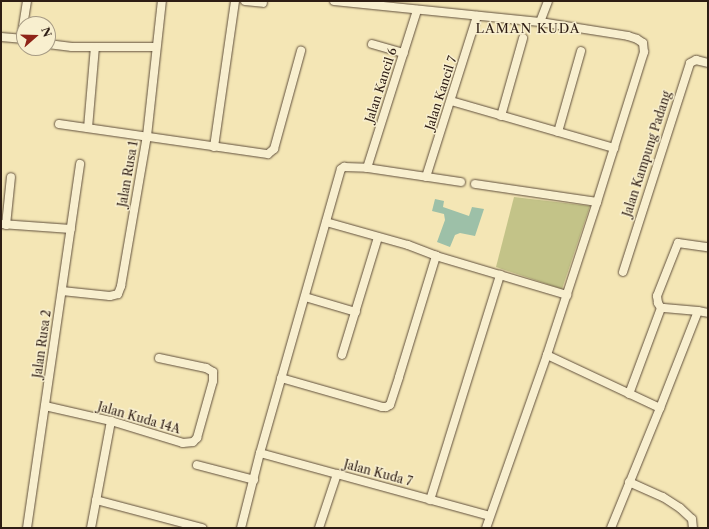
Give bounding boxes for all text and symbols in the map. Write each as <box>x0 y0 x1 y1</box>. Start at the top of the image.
north arrow <box>16 16 56 56</box>
district label: LAMAN KUDA <box>476 20 580 36</box>
text: N <box>38 25 55 39</box>
street label: Jalan Kancil 6 <box>362 46 400 124</box>
street label: Jalan Kancil 7 <box>422 54 460 132</box>
street label: Jalan Kampung Padang <box>620 89 674 219</box>
street label: Jalan Rusa 1 <box>115 140 141 208</box>
street label: Jalan Rusa 2 <box>30 309 54 379</box>
street label: Jalan Kuda 14A <box>96 399 182 437</box>
street label: Jalan Kuda 7 <box>342 457 414 489</box>

